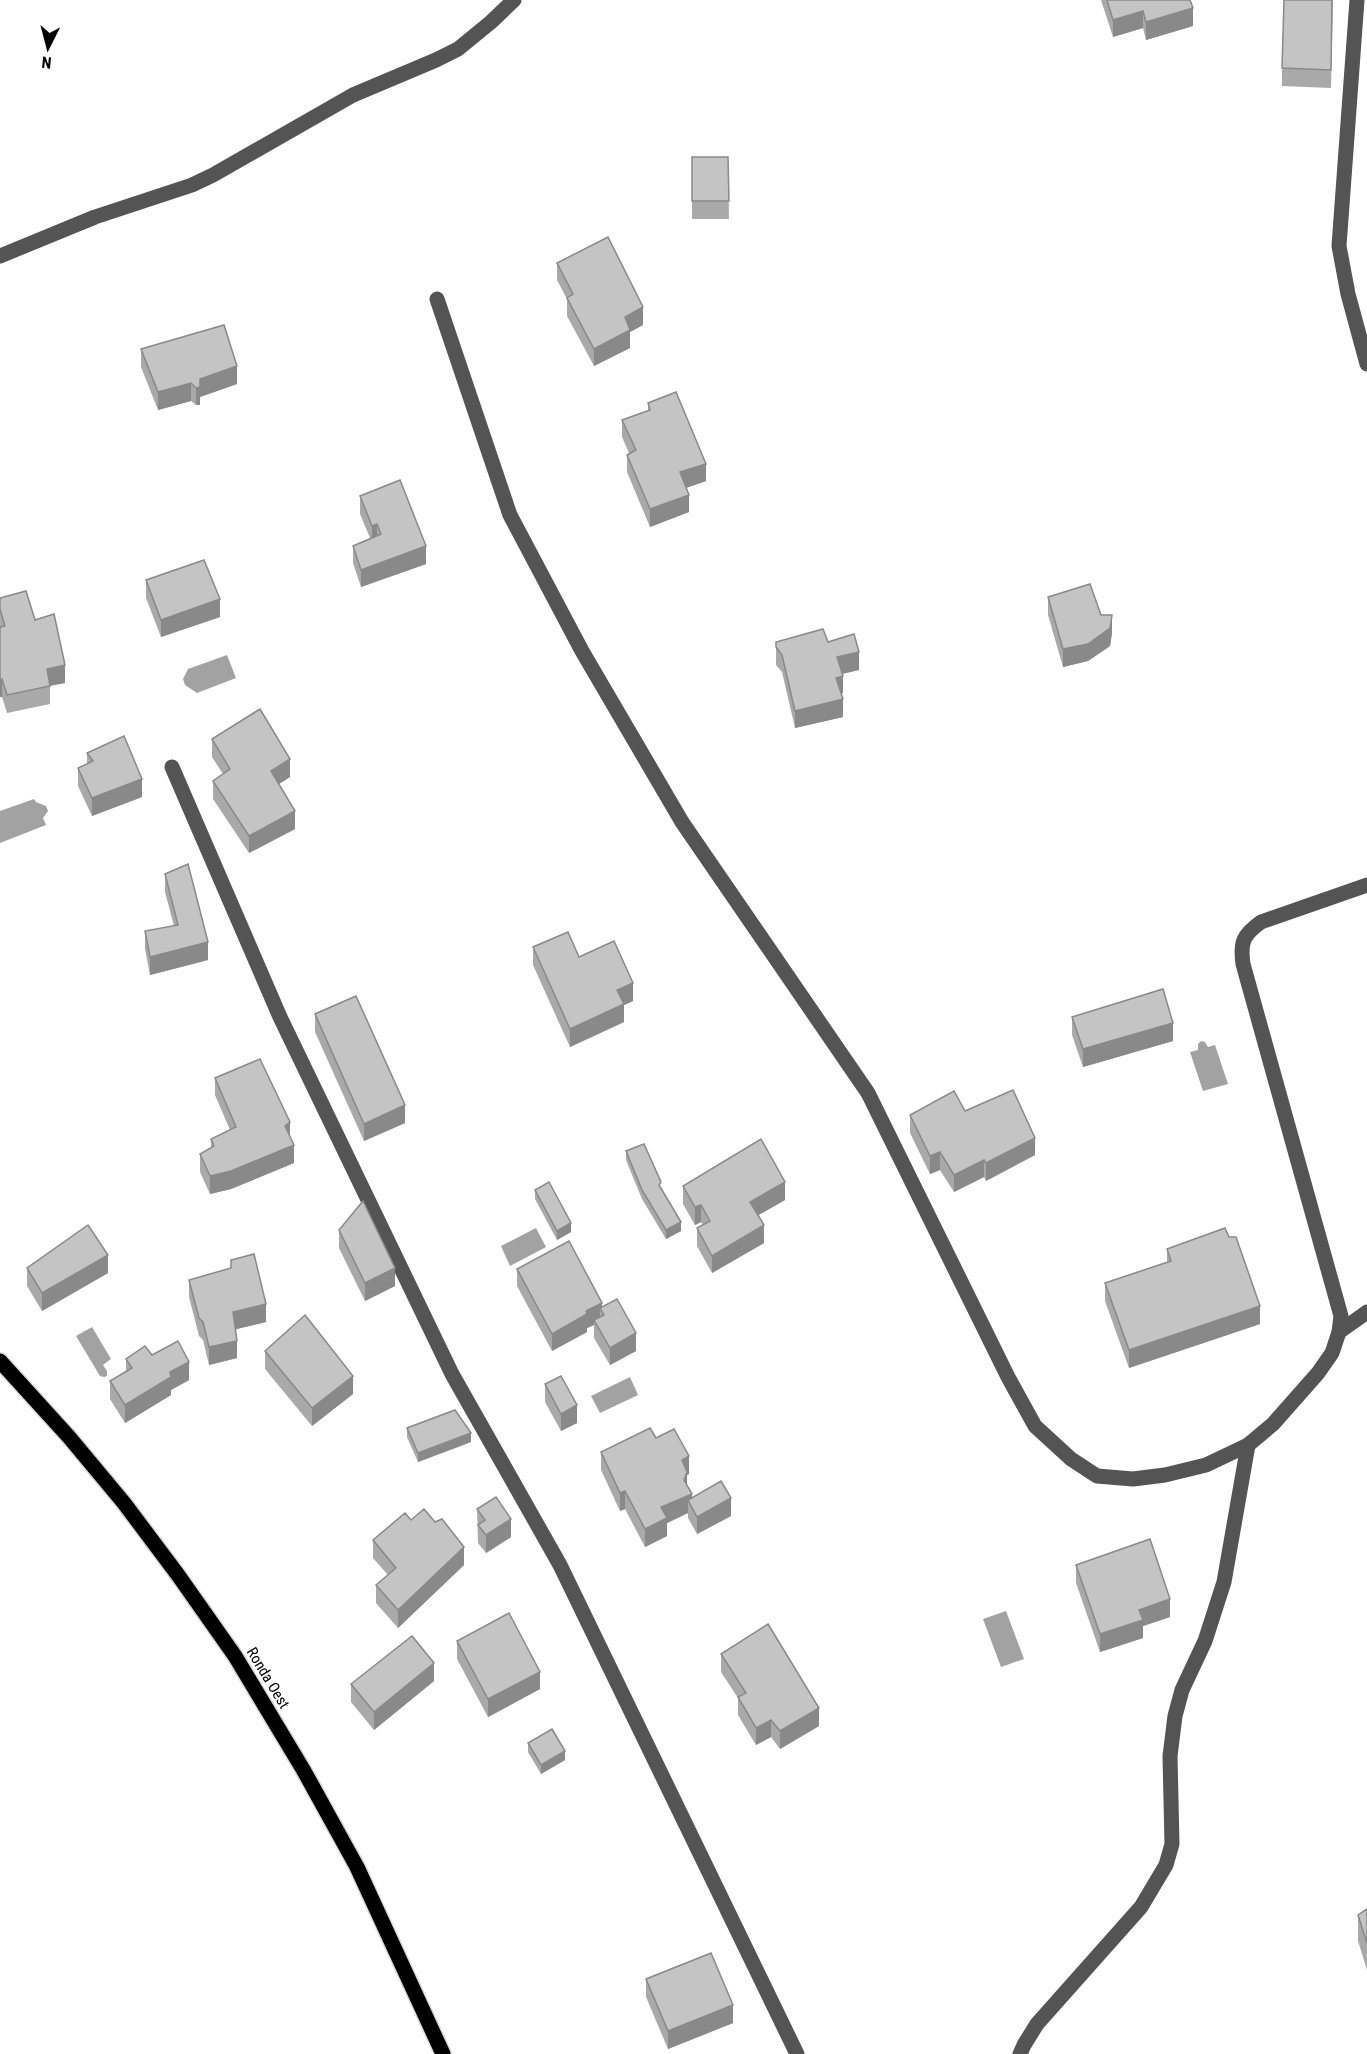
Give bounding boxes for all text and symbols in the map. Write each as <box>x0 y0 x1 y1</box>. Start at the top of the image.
north arrow <box>18 18 78 78</box>
text: N <box>41 52 52 72</box>
street label: Ronda Oest <box>243 1644 293 1712</box>

